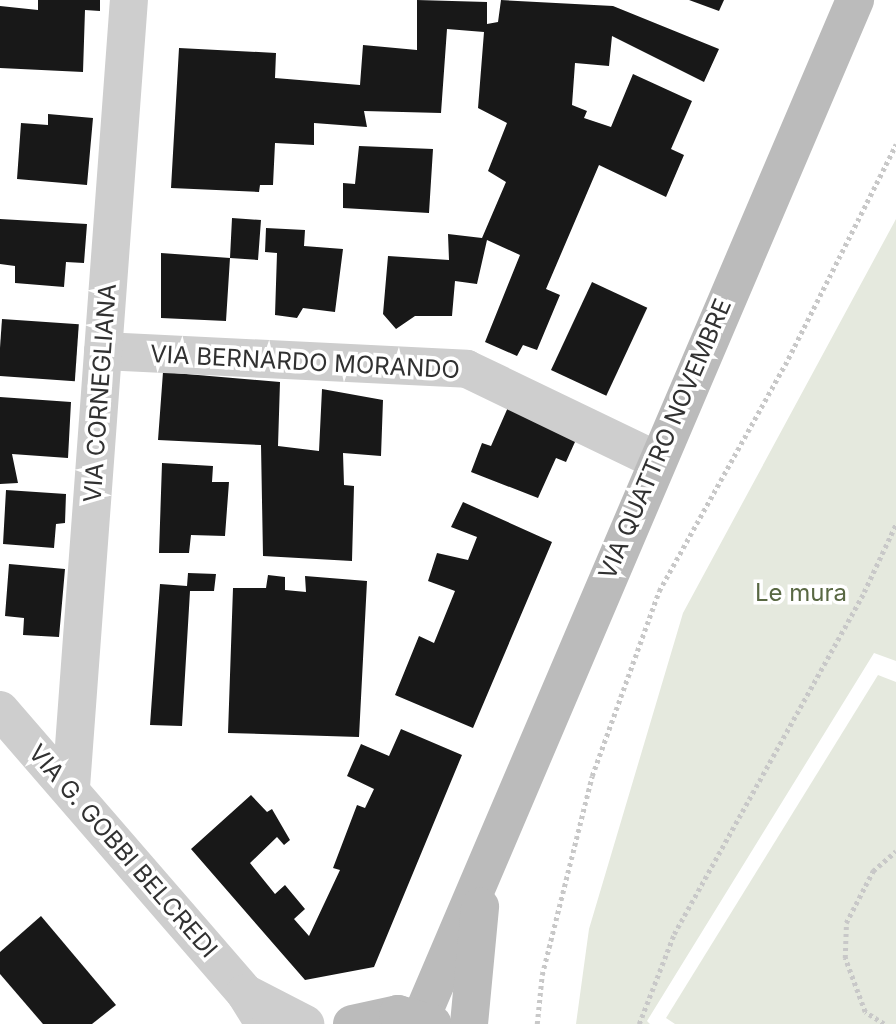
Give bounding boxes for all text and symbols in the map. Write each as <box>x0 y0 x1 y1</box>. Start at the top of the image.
street label: VIA CORNEGLIANA <box>78 283 122 503</box>
street label: VIA QUATTRO NOVEMBRE <box>593 294 737 584</box>
street label: VIA BERNARDO MORANDO <box>149 340 461 384</box>
park label: Le mura <box>755 579 847 607</box>
street label: VIA G. GOBBI BELCREDI <box>23 739 223 963</box>

